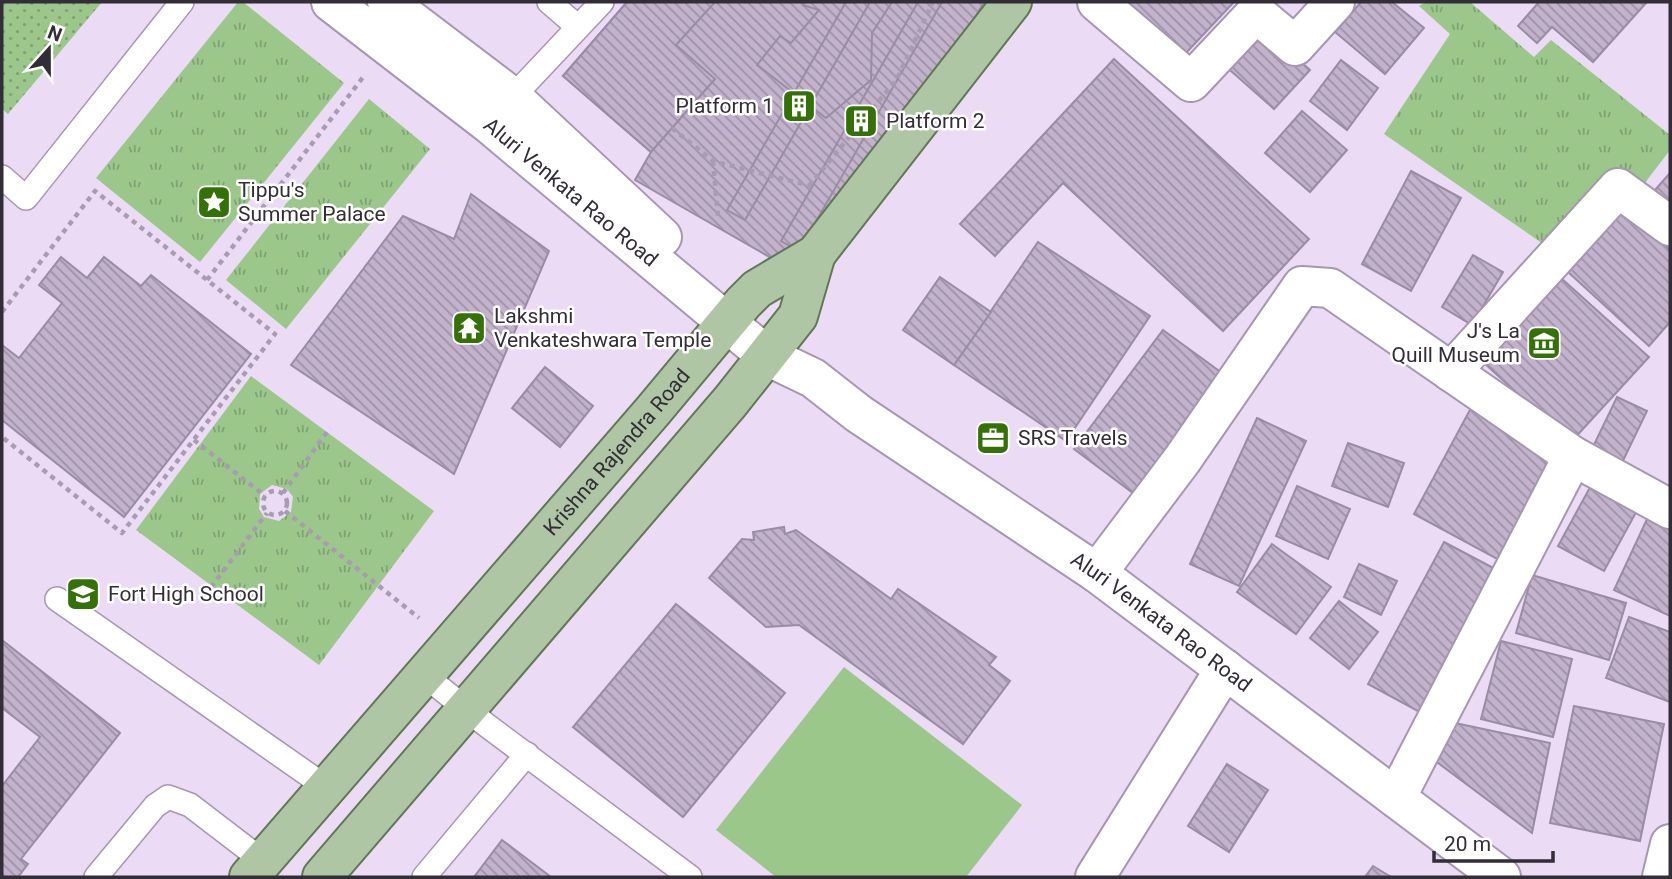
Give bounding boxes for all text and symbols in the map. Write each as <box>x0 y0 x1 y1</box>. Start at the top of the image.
north arrow <box>14 14 84 84</box>
text: N <box>45 20 65 47</box>
building icon: Platform 1 <box>780 87 818 125</box>
place label: Platform 1 <box>676 94 774 118</box>
building icon: Platform 2 <box>842 102 880 140</box>
place label: Platform 2 <box>886 109 985 133</box>
street label: Aluri Venkata Rao Road <box>479 113 662 271</box>
place label: Tippu's Summer Palace <box>238 178 386 226</box>
place icon: Tippu's Summer Palace <box>195 183 233 221</box>
place label: Lakshmi Venkateshwara Temple <box>494 304 711 352</box>
temple icon: Lakshmi Venkateshwara Temple <box>450 309 488 347</box>
place label: J's La Quill Museum <box>1392 319 1520 367</box>
museum icon: J's La Quill Museum <box>1525 324 1563 362</box>
street label: Krishna Rajendra Road <box>539 364 695 540</box>
office icon: SRS Travels <box>974 419 1012 457</box>
place label: SRS Travels <box>1018 426 1128 450</box>
street label: Aluri Venkata Rao Road <box>1066 547 1256 697</box>
school or university icon: Fort High School <box>64 575 102 613</box>
place label: Fort High School <box>108 582 264 606</box>
scale bar <box>1434 820 1553 864</box>
text: 20 m <box>1444 832 1491 856</box>

